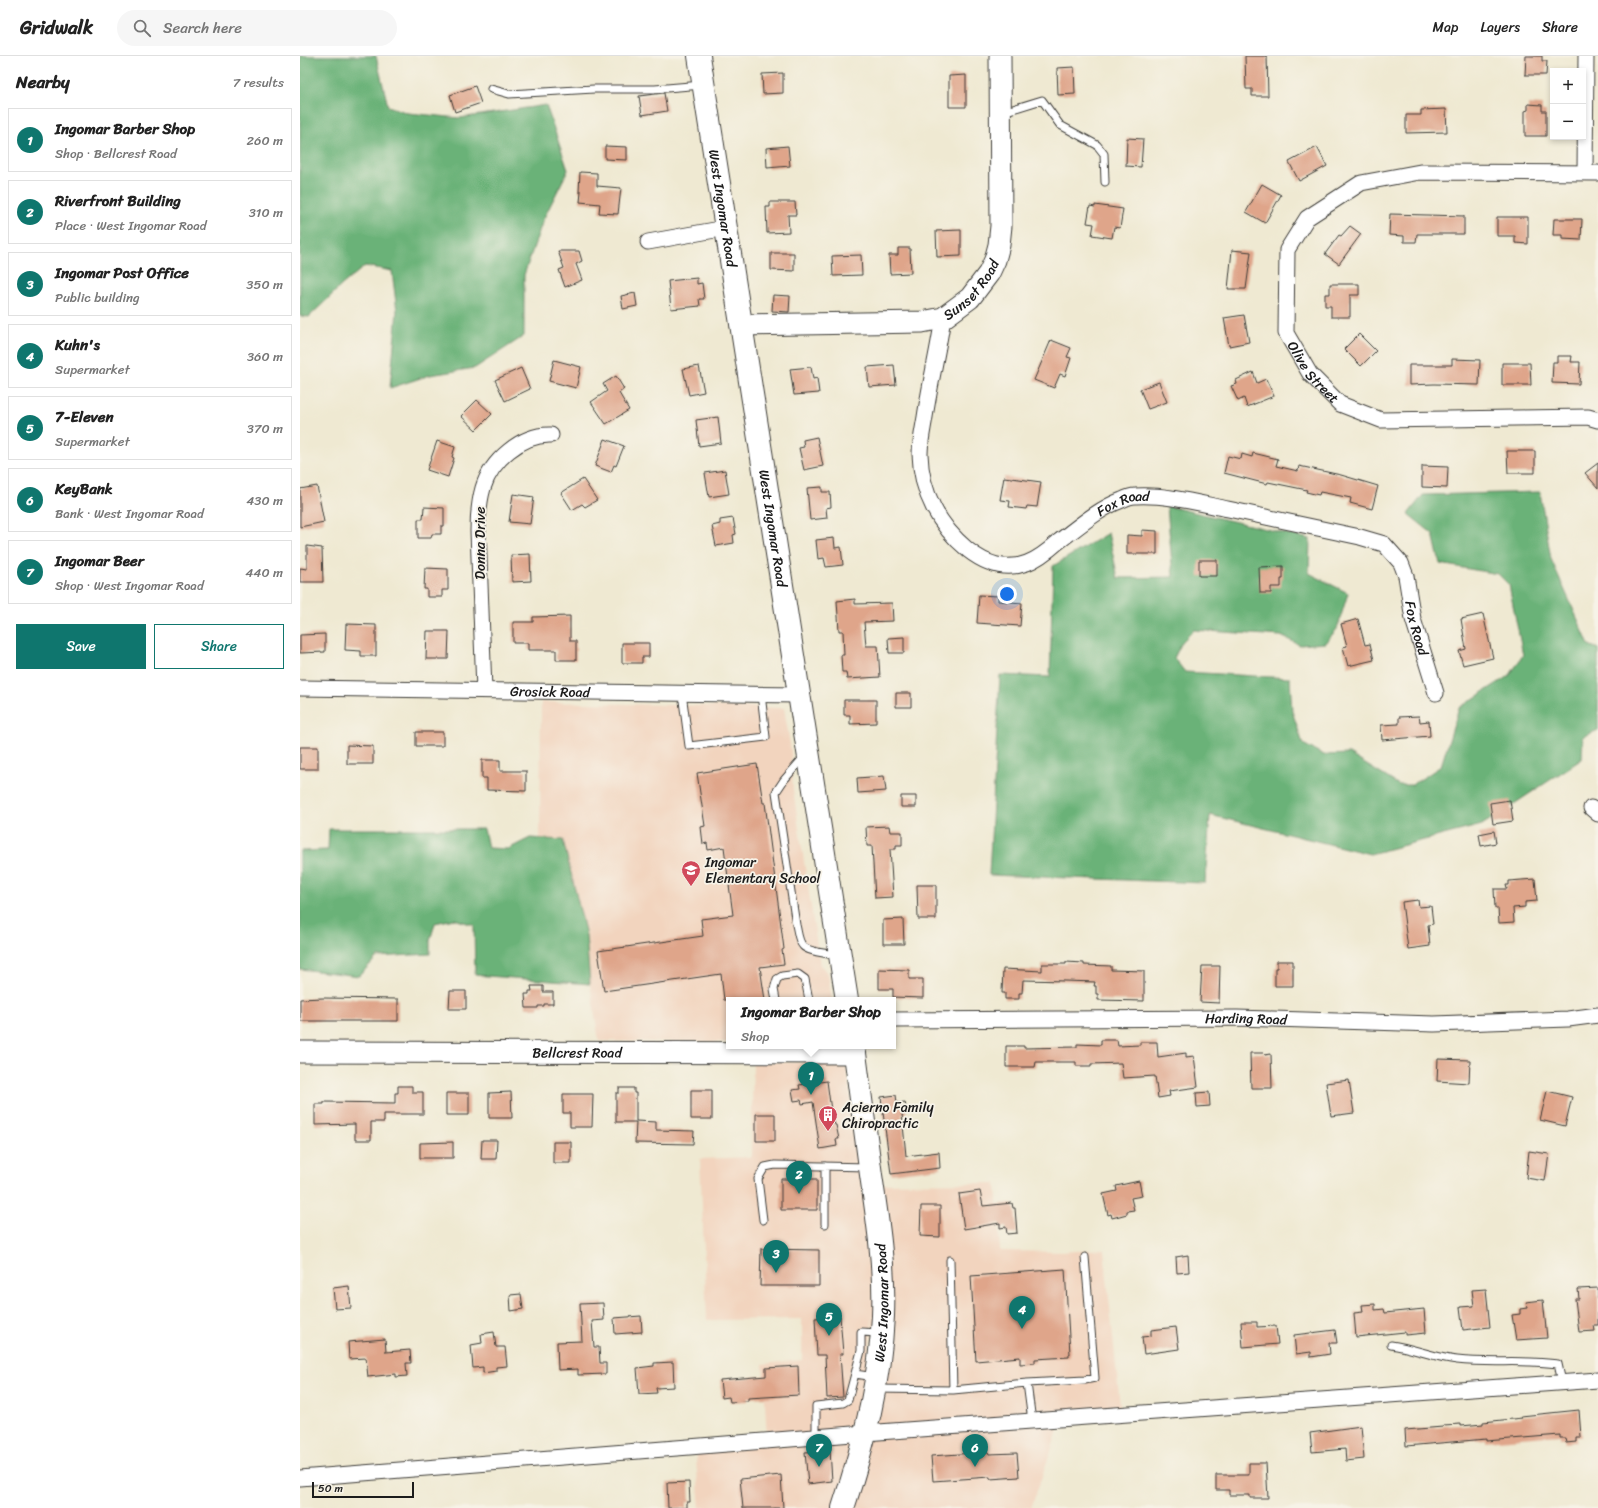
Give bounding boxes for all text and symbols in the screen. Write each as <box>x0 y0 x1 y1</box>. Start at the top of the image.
search box <box>117 10 397 46</box>
text: Gridwalk <box>20 11 93 44</box>
text: Search here <box>163 15 242 41</box>
text: Map <box>1433 15 1458 40</box>
text: Layers <box>1480 15 1520 40</box>
text: Share <box>1542 15 1578 40</box>
icon: search <box>131 17 153 39</box>
text: Nearby <box>16 67 70 97</box>
map controls <box>1550 68 1586 140</box>
button: + <box>1550 68 1586 104</box>
text: 7 results <box>233 71 284 94</box>
button: − <box>1550 104 1586 140</box>
text: Ingomar Barber Shop <box>55 116 195 142</box>
text: 1 <box>27 129 33 152</box>
text: 260 m <box>247 129 283 152</box>
text: Shop · Bellcrest Road <box>55 142 177 165</box>
street label: West Ingomar Road <box>701 148 744 270</box>
text: Riverfront Building <box>55 188 181 214</box>
text: 2 <box>26 201 34 224</box>
text: 310 m <box>249 201 283 224</box>
text: Place · West Ingomar Road <box>55 214 207 237</box>
street label: Sunset Road <box>938 254 1007 327</box>
text: Ingomar Post Office <box>55 260 189 286</box>
text: 3 <box>26 273 34 296</box>
text: 350 m <box>246 273 283 296</box>
text: Public building <box>55 286 140 309</box>
text: Kuhn's <box>55 332 100 358</box>
street label: Olive Street <box>1280 336 1345 410</box>
text: 4 <box>26 345 34 368</box>
text: 360 m <box>247 345 283 368</box>
text: Supermarket <box>55 358 130 381</box>
text: 7-Eleven <box>55 404 114 430</box>
text: 5 <box>26 417 34 440</box>
text: 370 m <box>247 417 283 440</box>
text: Supermarket <box>55 430 130 453</box>
street label: West Ingomar Road <box>751 468 794 590</box>
text: KeyBank <box>55 476 113 502</box>
street label: Fox Road <box>1091 484 1151 524</box>
text: 6 <box>26 489 34 512</box>
text: 430 m <box>246 489 283 512</box>
text: Bank · West Ingomar Road <box>55 502 204 525</box>
street label: Donna Drive <box>468 507 493 579</box>
text: Ingomar Beer <box>55 548 144 574</box>
text: 7 <box>26 561 34 584</box>
text: 440 m <box>245 561 283 584</box>
text: Shop · West Ingomar Road <box>55 574 204 597</box>
your location <box>997 584 1017 604</box>
street label: Fox Road <box>1397 599 1436 660</box>
button: Save <box>16 624 146 669</box>
button: Share <box>154 624 284 669</box>
street label: Grosick Road <box>510 679 592 705</box>
place label: Ingomar Elementary School <box>704 850 822 891</box>
school or university icon: Ingomar Elementary School <box>680 859 702 887</box>
popup <box>726 997 896 1049</box>
text: Ingomar Barber Shop <box>741 999 881 1025</box>
street label: Harding Road <box>1205 1006 1289 1033</box>
text: Shop <box>741 1025 769 1048</box>
street label: Bellcrest Road <box>532 1040 623 1066</box>
pin: 1 <box>798 1062 824 1095</box>
place label: Acierno Family Chiropractic <box>841 1095 934 1136</box>
building icon: Acierno Family Chiropractic <box>817 1104 839 1132</box>
pin: 2 <box>786 1161 812 1194</box>
pin: 3 <box>763 1240 789 1273</box>
street label: West Ingomar Road <box>867 1241 896 1363</box>
pin: 4 <box>1009 1296 1035 1329</box>
pin: 5 <box>816 1303 842 1336</box>
pin: 7 <box>806 1434 832 1467</box>
pin: 6 <box>962 1434 988 1467</box>
text: 50 m <box>318 1479 343 1498</box>
scale bar <box>312 1480 414 1499</box>

